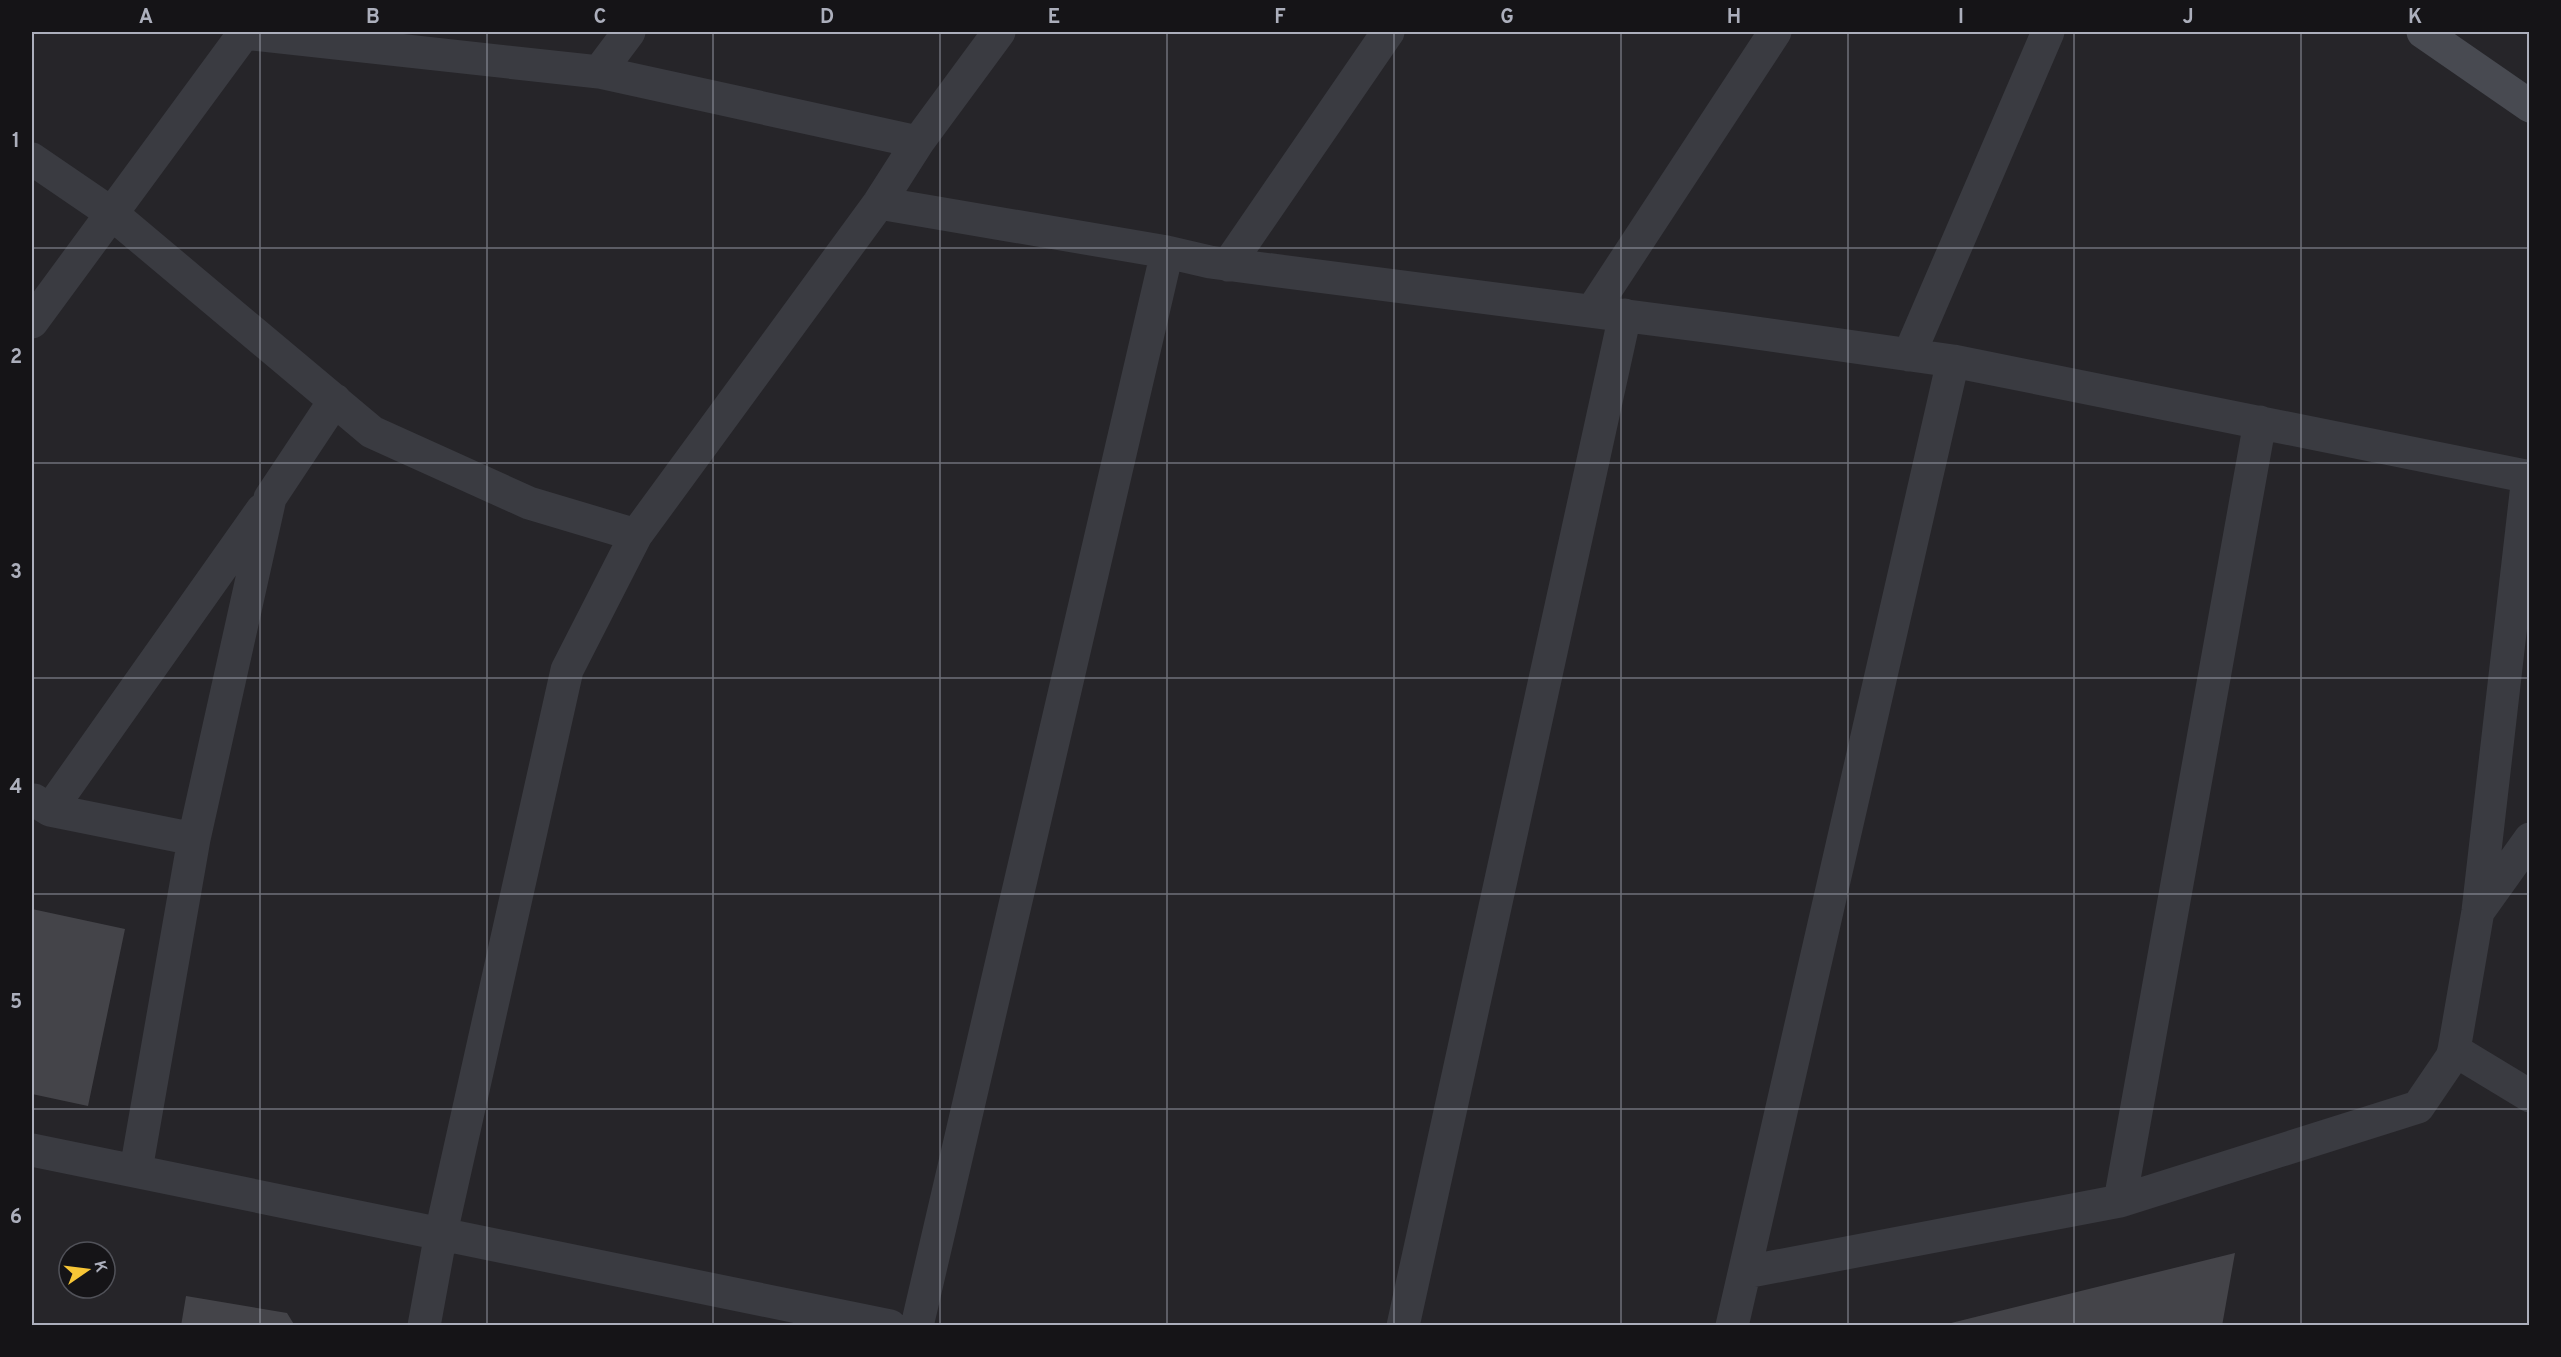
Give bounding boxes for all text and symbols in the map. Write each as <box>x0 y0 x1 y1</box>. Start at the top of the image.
text: A <box>139 5 153 31</box>
text: B <box>366 5 380 31</box>
text: C <box>594 5 606 31</box>
text: D <box>820 5 834 31</box>
text: E <box>1048 5 1060 31</box>
text: F <box>1274 5 1286 31</box>
text: G <box>1500 5 1514 31</box>
text: H <box>1727 5 1741 31</box>
text: I <box>1958 5 1964 31</box>
text: J <box>2182 5 2194 31</box>
text: K <box>2408 5 2422 31</box>
text: 1 <box>12 129 20 155</box>
text: 2 <box>10 345 22 371</box>
text: 3 <box>10 560 22 586</box>
text: 4 <box>10 775 22 801</box>
text: 5 <box>10 990 22 1016</box>
text: 6 <box>10 1205 22 1231</box>
north arrow <box>57 1240 117 1300</box>
text: K <box>89 1259 111 1275</box>

